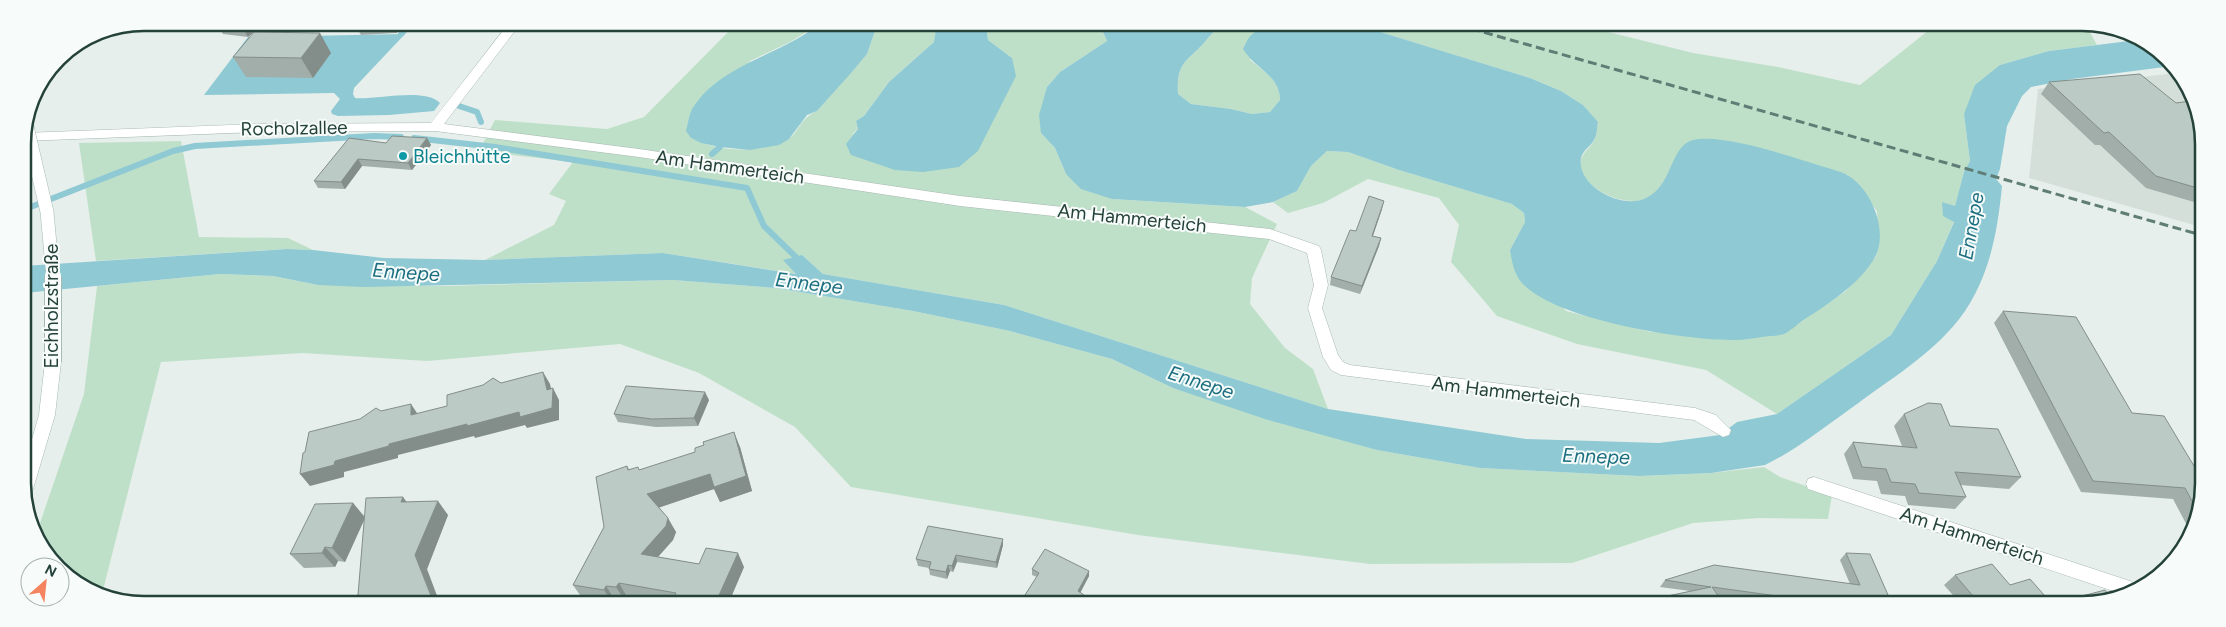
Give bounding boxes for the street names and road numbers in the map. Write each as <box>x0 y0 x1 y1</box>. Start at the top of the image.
street label: Rocholzallee <box>240 116 348 140</box>
street label: Am Hammerteich <box>654 145 806 189</box>
street label: Am Hammerteich <box>1056 199 1208 237</box>
street label: Eichholzstraße <box>40 244 63 368</box>
street label: Am Hammerteich <box>1430 371 1582 413</box>
street label: Am Hammerteich <box>1897 502 2047 570</box>

